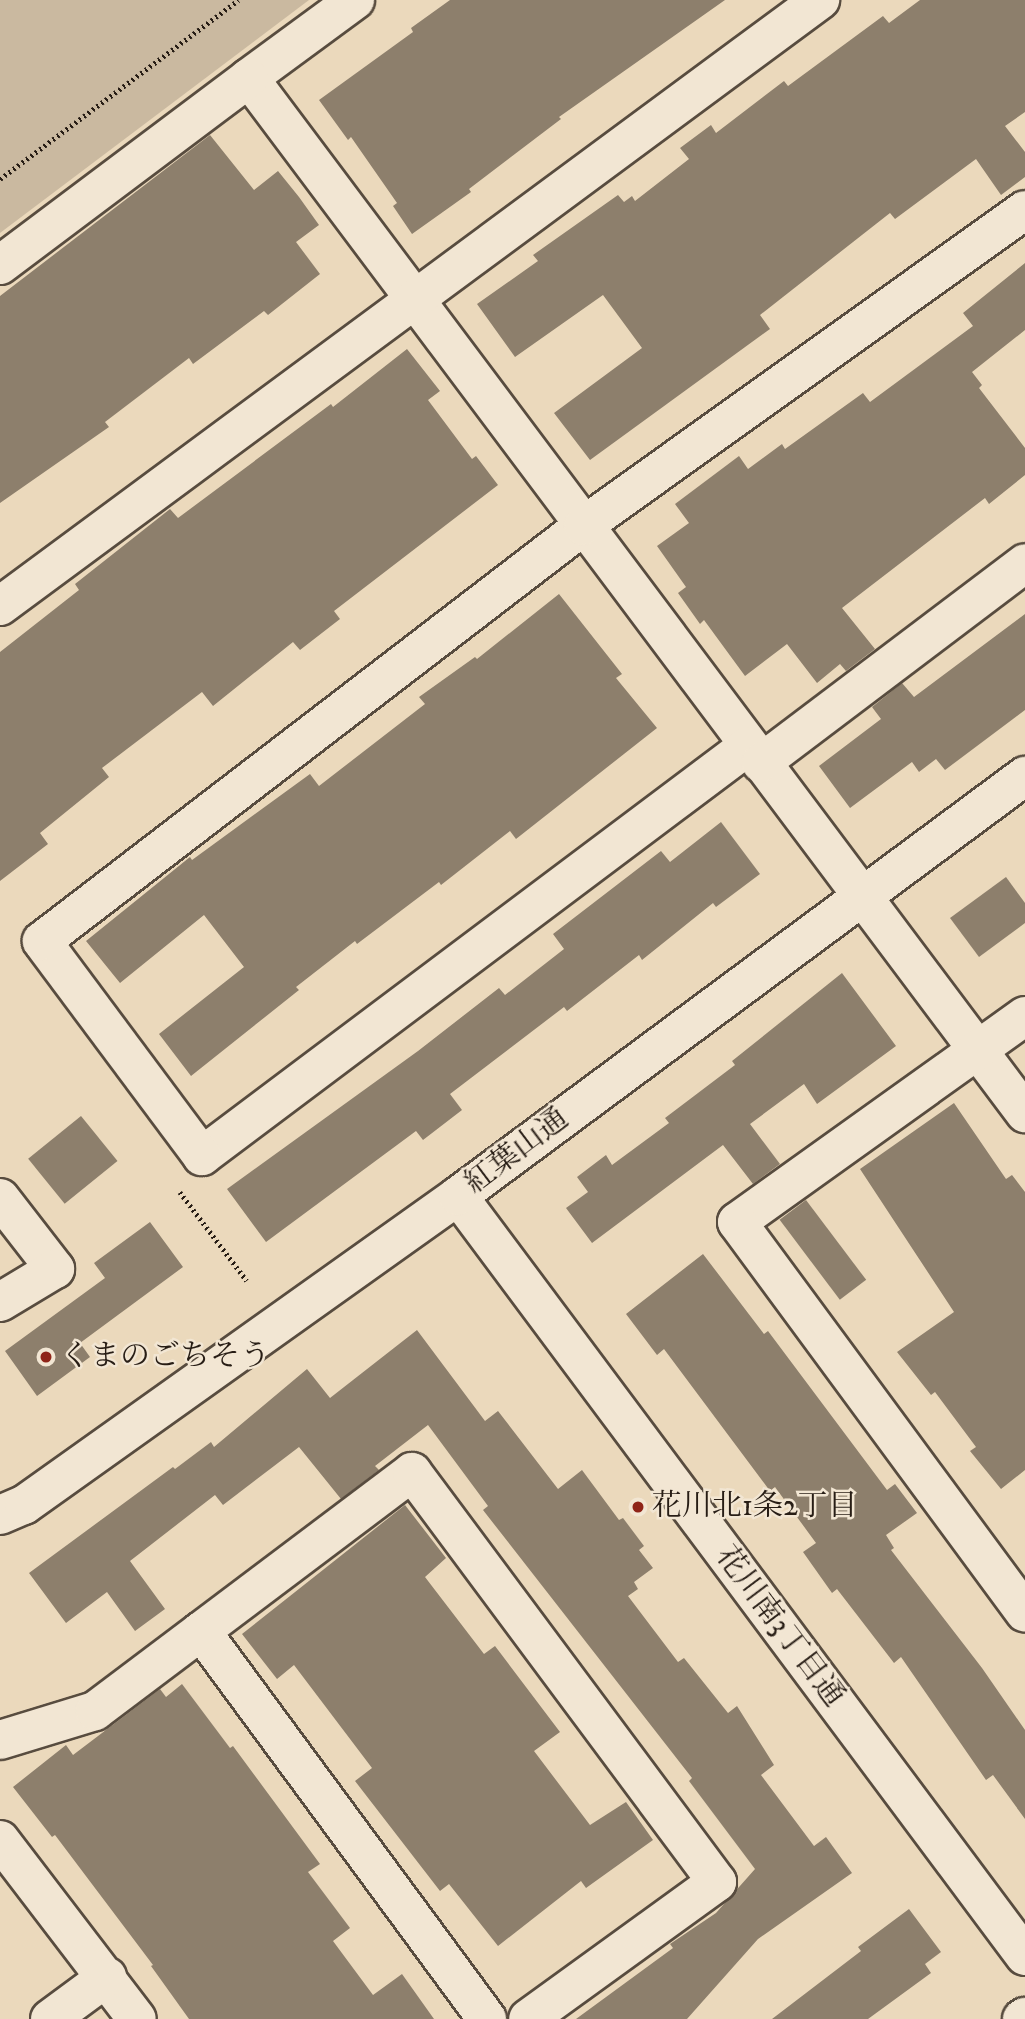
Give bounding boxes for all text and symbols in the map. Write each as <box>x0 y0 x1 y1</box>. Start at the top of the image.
street label: 紅葉山通 <box>458 1102 576 1202</box>
place label: くまのごちそう <box>60 1339 270 1375</box>
marker: くまのごちそう <box>38 1349 54 1365</box>
place label: 花川北1条2丁目 <box>652 1489 858 1525</box>
marker: 花川北1条2丁目 <box>630 1499 646 1515</box>
street label: 花川南3丁目通 <box>707 1540 851 1714</box>

